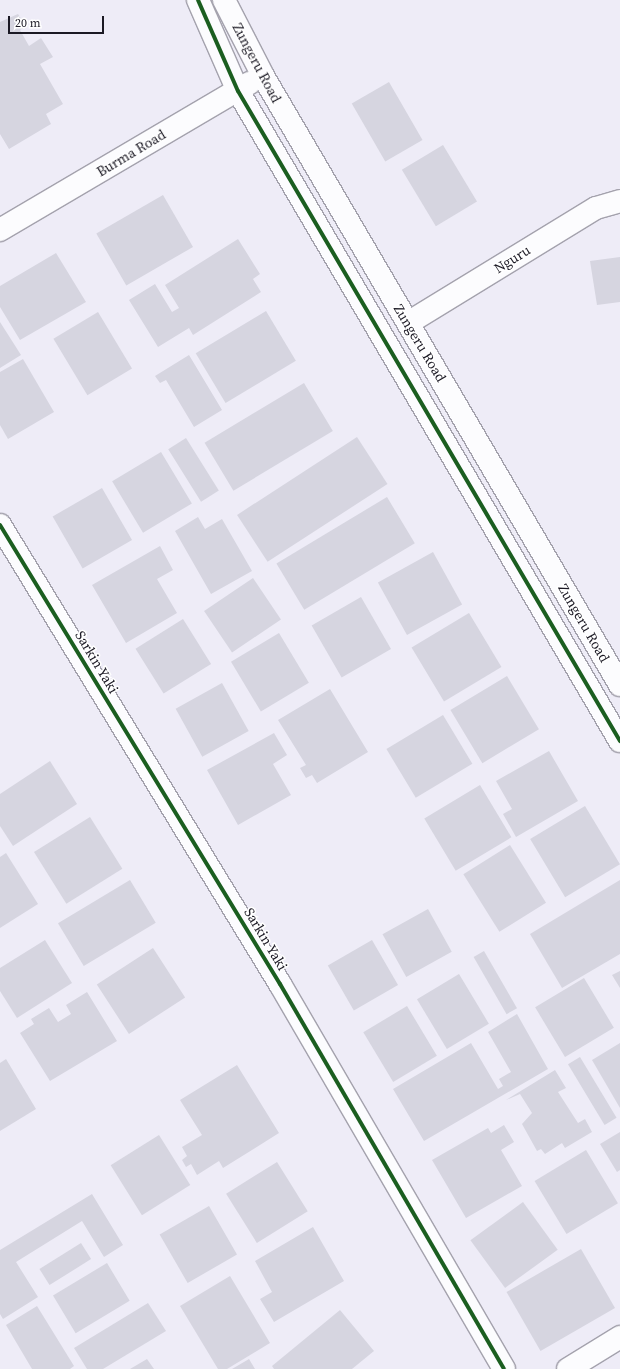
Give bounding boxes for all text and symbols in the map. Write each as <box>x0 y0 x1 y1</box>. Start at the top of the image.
scale bar <box>10 8 106 34</box>
text: 20 m <box>15 15 41 31</box>
street label: Zungeru Road <box>229 20 285 106</box>
street label: Burma Road <box>94 126 168 180</box>
street label: Nguru <box>491 241 533 277</box>
street label: Zungeru Road <box>390 301 450 385</box>
street label: Zungeru Road <box>555 581 613 665</box>
street label: Sarkin Yaki <box>72 628 122 696</box>
street label: Sarkin Yaki <box>241 905 291 973</box>

